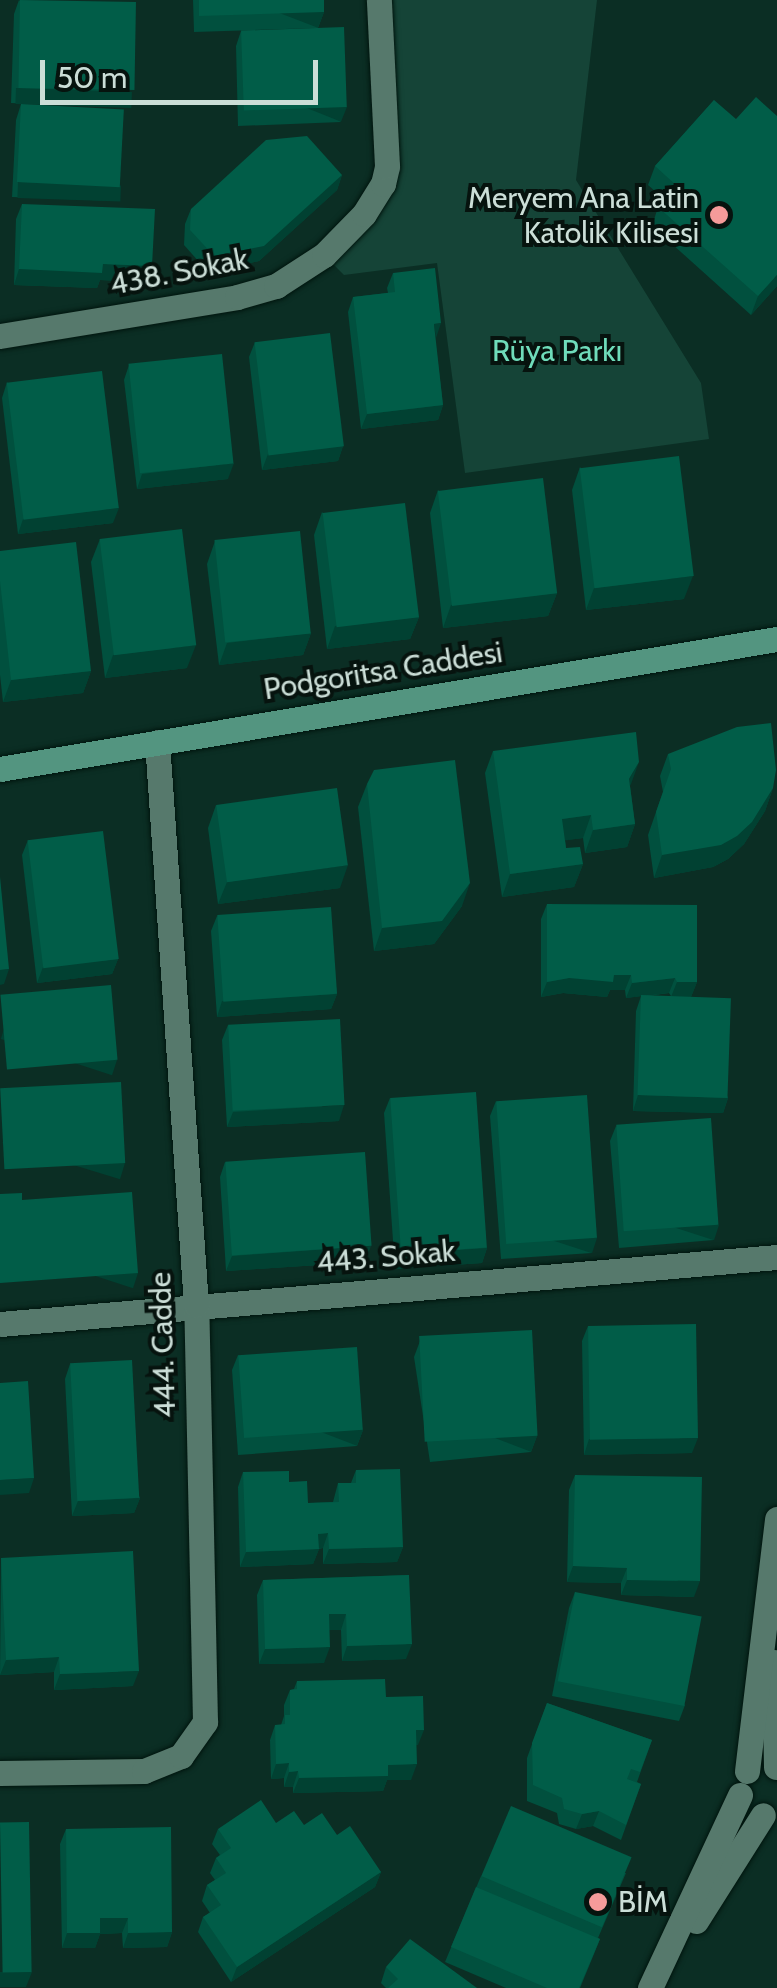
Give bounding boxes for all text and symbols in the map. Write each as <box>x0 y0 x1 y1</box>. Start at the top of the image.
scale bar <box>45 40 322 102</box>
text: 50 m <box>57 59 127 96</box>
place label: Meryem Ana Latin Katolik Kilisesi <box>468 180 699 250</box>
marker: Meryem Ana Latin Katolik Kilisesi <box>708 204 730 226</box>
street label: 438. Sokak <box>107 241 251 303</box>
park label: Rüya Parkı <box>492 333 622 369</box>
street label: Podgoritsa Caddesi <box>261 634 505 708</box>
street label: 443. Sokak <box>315 1233 457 1281</box>
street label: 444. Cadde <box>142 1271 184 1419</box>
place label: BİM <box>618 1884 668 1920</box>
marker: BİM <box>587 1891 609 1913</box>

